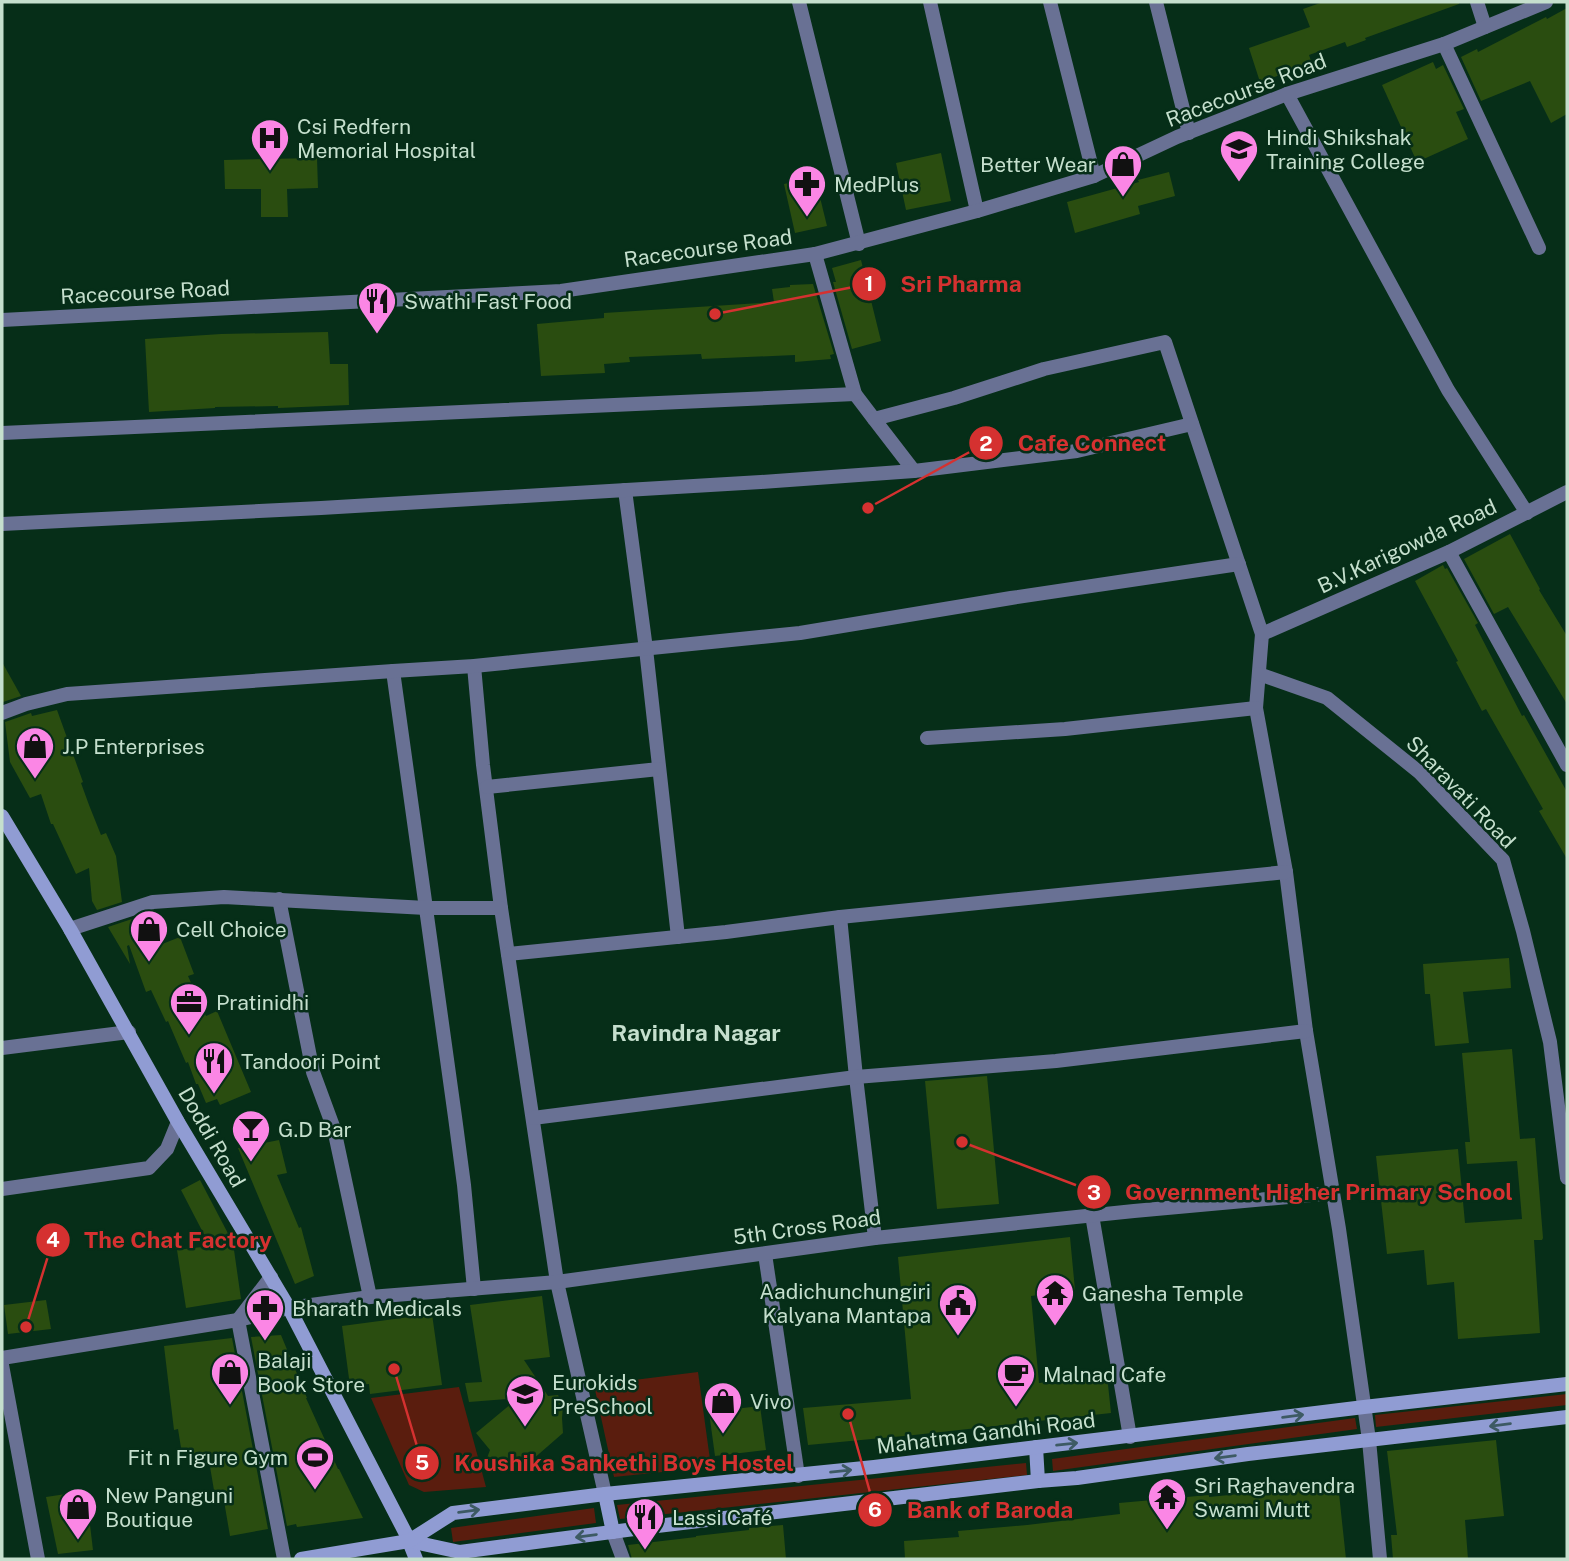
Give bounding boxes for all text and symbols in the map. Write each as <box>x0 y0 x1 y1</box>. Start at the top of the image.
street label: Racecourse Road <box>1162 48 1330 132</box>
place label: Csi Redfern Memorial Hospital <box>297 114 476 163</box>
hospital icon: Csi Redfern Memorial Hospital <box>249 117 291 172</box>
place label: Hindi Shikshak Training College <box>1266 125 1425 174</box>
school or university icon: Hindi Shikshak Training College <box>1218 128 1260 183</box>
shop icon: Better Wear <box>1102 143 1144 198</box>
place label: Better Wear <box>980 152 1096 177</box>
pharmacy icon: MedPlus <box>786 163 828 218</box>
place label: MedPlus <box>834 172 919 197</box>
street label: Racecourse Road <box>622 224 794 272</box>
callout: Sri Pharma <box>851 262 1035 306</box>
text: Sri Pharma <box>900 270 1022 297</box>
text: 1 <box>865 271 874 296</box>
street label: Racecourse Road <box>60 275 230 309</box>
restaurant icon: Swathi Fast Food <box>356 280 398 335</box>
place label: Swathi Fast Food <box>404 289 572 314</box>
callout: Cafe Connect <box>968 421 1180 465</box>
text: Cafe Connect <box>1018 429 1166 456</box>
text: 2 <box>979 431 993 456</box>
street label: B.V.Karigowda Road <box>1314 494 1500 598</box>
shop icon: J.P Enterprises <box>14 725 56 780</box>
street label: Sharavati Road <box>1401 731 1521 853</box>
place label: J.P Enterprises <box>62 734 205 759</box>
shop icon: Cell Choice <box>128 908 170 963</box>
place label: Cell Choice <box>176 917 287 942</box>
office icon: Pratinidhi <box>168 981 210 1036</box>
place label: Pratinidhi <box>216 990 309 1015</box>
district label: Ravindra Nagar <box>611 1019 781 1046</box>
restaurant icon: Tandoori Point <box>193 1040 235 1095</box>
place label: Tandoori Point <box>241 1049 381 1074</box>
street label: Doddi Road <box>173 1082 251 1192</box>
bar icon: G.D Bar <box>230 1108 272 1163</box>
place label: G.D Bar <box>278 1117 352 1142</box>
callout: Government Higher Primary School <box>1076 1170 1527 1214</box>
text: Government Higher Primary School <box>1125 1178 1513 1205</box>
text: 3 <box>1087 1180 1101 1205</box>
street label: 5th Cross Road <box>731 1204 883 1250</box>
callout: The Chat Factory <box>35 1218 286 1262</box>
text: The Chat Factory <box>84 1226 272 1253</box>
text: 4 <box>46 1227 60 1252</box>
temple icon: Ganesha Temple <box>1034 1272 1076 1327</box>
place label: Aadichunchungiri Kalyana Mantapa <box>759 1279 931 1328</box>
place label: Ganesha Temple <box>1082 1281 1244 1306</box>
public building icon: Aadichunchungiri Kalyana Mantapa <box>937 1282 979 1337</box>
pharmacy icon: Bharath Medicals <box>244 1287 286 1342</box>
place label: Bharath Medicals <box>292 1296 462 1321</box>
place label: Balaji Book Store <box>257 1348 365 1397</box>
shop icon: Balaji Book Store <box>209 1351 251 1406</box>
cafe icon: Malnad Cafe <box>995 1353 1037 1408</box>
place label: Malnad Cafe <box>1043 1362 1166 1387</box>
place label: Eurokids PreSchool <box>552 1370 653 1419</box>
school or university icon: Eurokids PreSchool <box>504 1373 546 1428</box>
shop icon: Vivo <box>702 1380 744 1435</box>
place label: Vivo <box>750 1389 792 1414</box>
street label: Mahatma Gandhi Road <box>875 1407 1097 1459</box>
one-way arrow <box>1281 1409 1304 1422</box>
one-way arrow <box>1489 1419 1511 1432</box>
sports icon: Fit n Figure Gym <box>294 1436 336 1491</box>
one-way arrow <box>1055 1437 1078 1450</box>
callout: Koushika Sankethi Boys Hostel <box>405 1441 807 1485</box>
place label: Fit n Figure Gym <box>127 1445 288 1470</box>
text: Koushika Sankethi Boys Hostel <box>454 1449 794 1476</box>
text: 5 <box>415 1450 429 1475</box>
one-way arrow <box>1214 1451 1237 1464</box>
one-way arrow <box>829 1464 852 1477</box>
place label: Sri Raghavendra Swami Mutt <box>1194 1473 1355 1522</box>
temple icon: Sri Raghavendra Swami Mutt <box>1146 1476 1188 1531</box>
place label: New Panguni Boutique <box>105 1483 233 1532</box>
shop icon: New Panguni Boutique <box>57 1486 99 1541</box>
callout: Bank of Baroda <box>858 1488 1087 1532</box>
restaurant icon: Lassi Café <box>624 1496 666 1551</box>
text: Bank of Baroda <box>907 1496 1073 1523</box>
text: 6 <box>868 1497 882 1522</box>
one-way arrow <box>457 1504 480 1517</box>
place label: Lassi Café <box>672 1505 772 1530</box>
one-way arrow <box>575 1529 598 1542</box>

